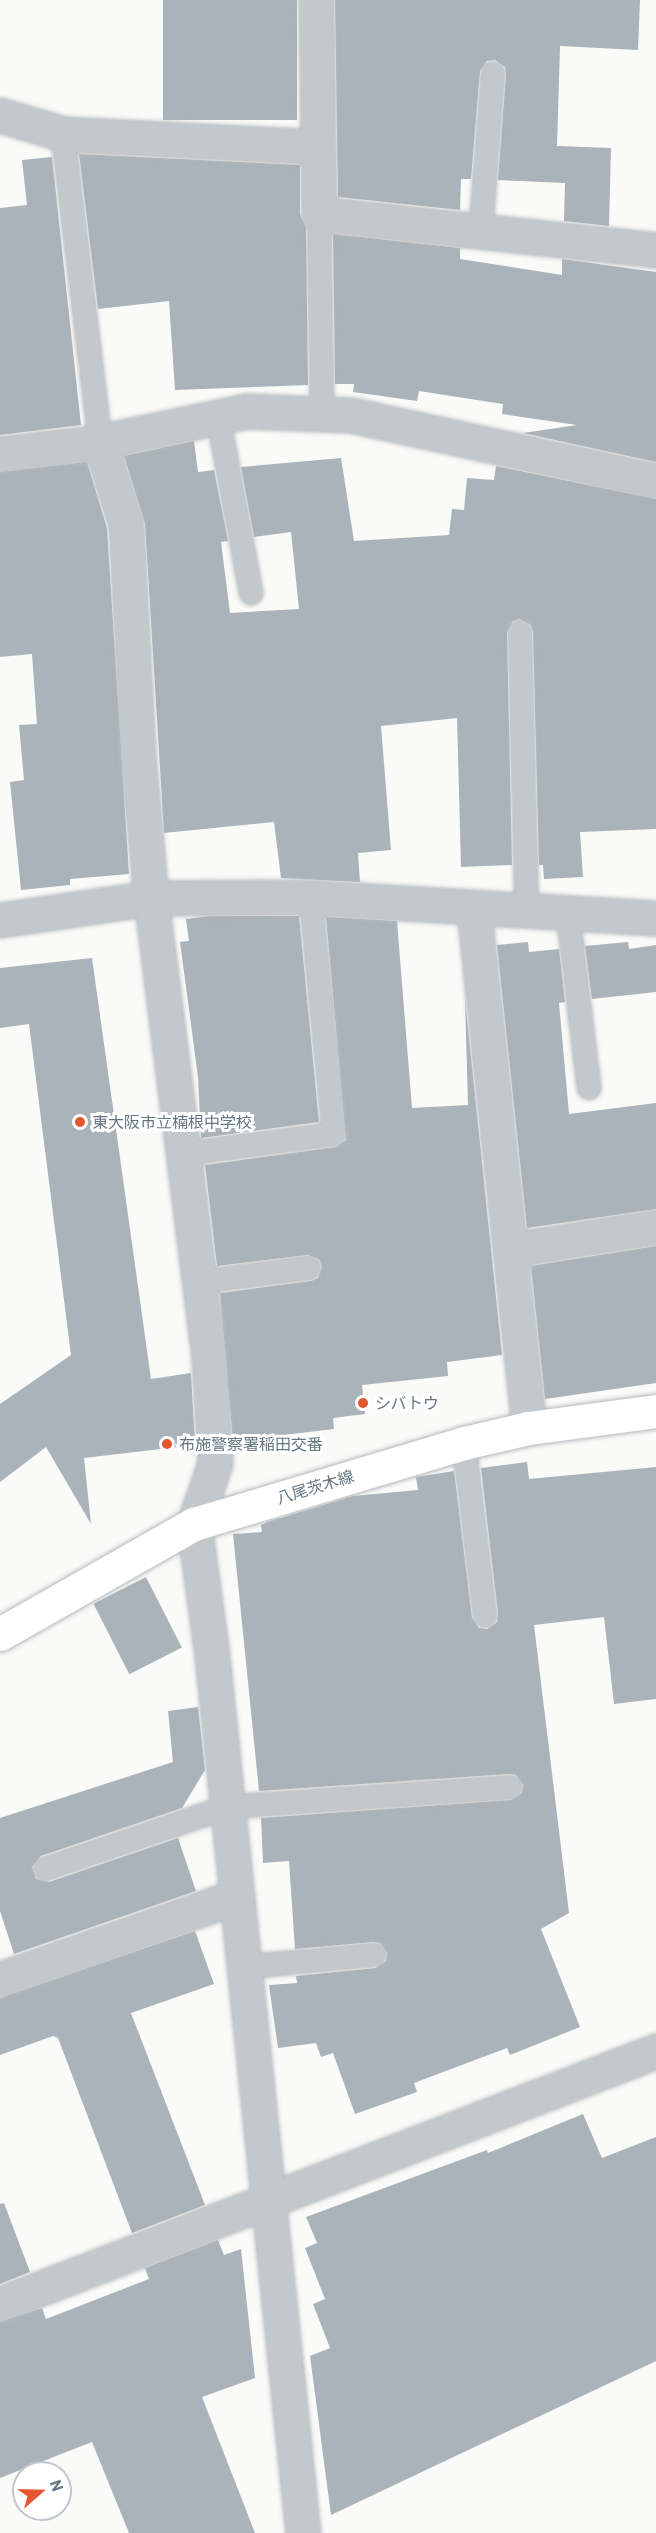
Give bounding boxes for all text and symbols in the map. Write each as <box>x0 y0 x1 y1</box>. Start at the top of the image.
place label: 東大阪市立楠根中学校 <box>92 1112 252 1132</box>
marker: 東大阪市立楠根中学校 <box>73 1115 87 1129</box>
place label: シバトウ <box>375 1393 439 1413</box>
marker: シバトウ <box>356 1396 370 1410</box>
place label: 布施警察署稲田交番 <box>179 1434 323 1454</box>
marker: 布施警察署稲田交番 <box>160 1437 174 1451</box>
street label: 八尾茨木線 <box>274 1466 356 1508</box>
north arrow <box>12 2461 72 2521</box>
text: N <box>47 2477 68 2494</box>

